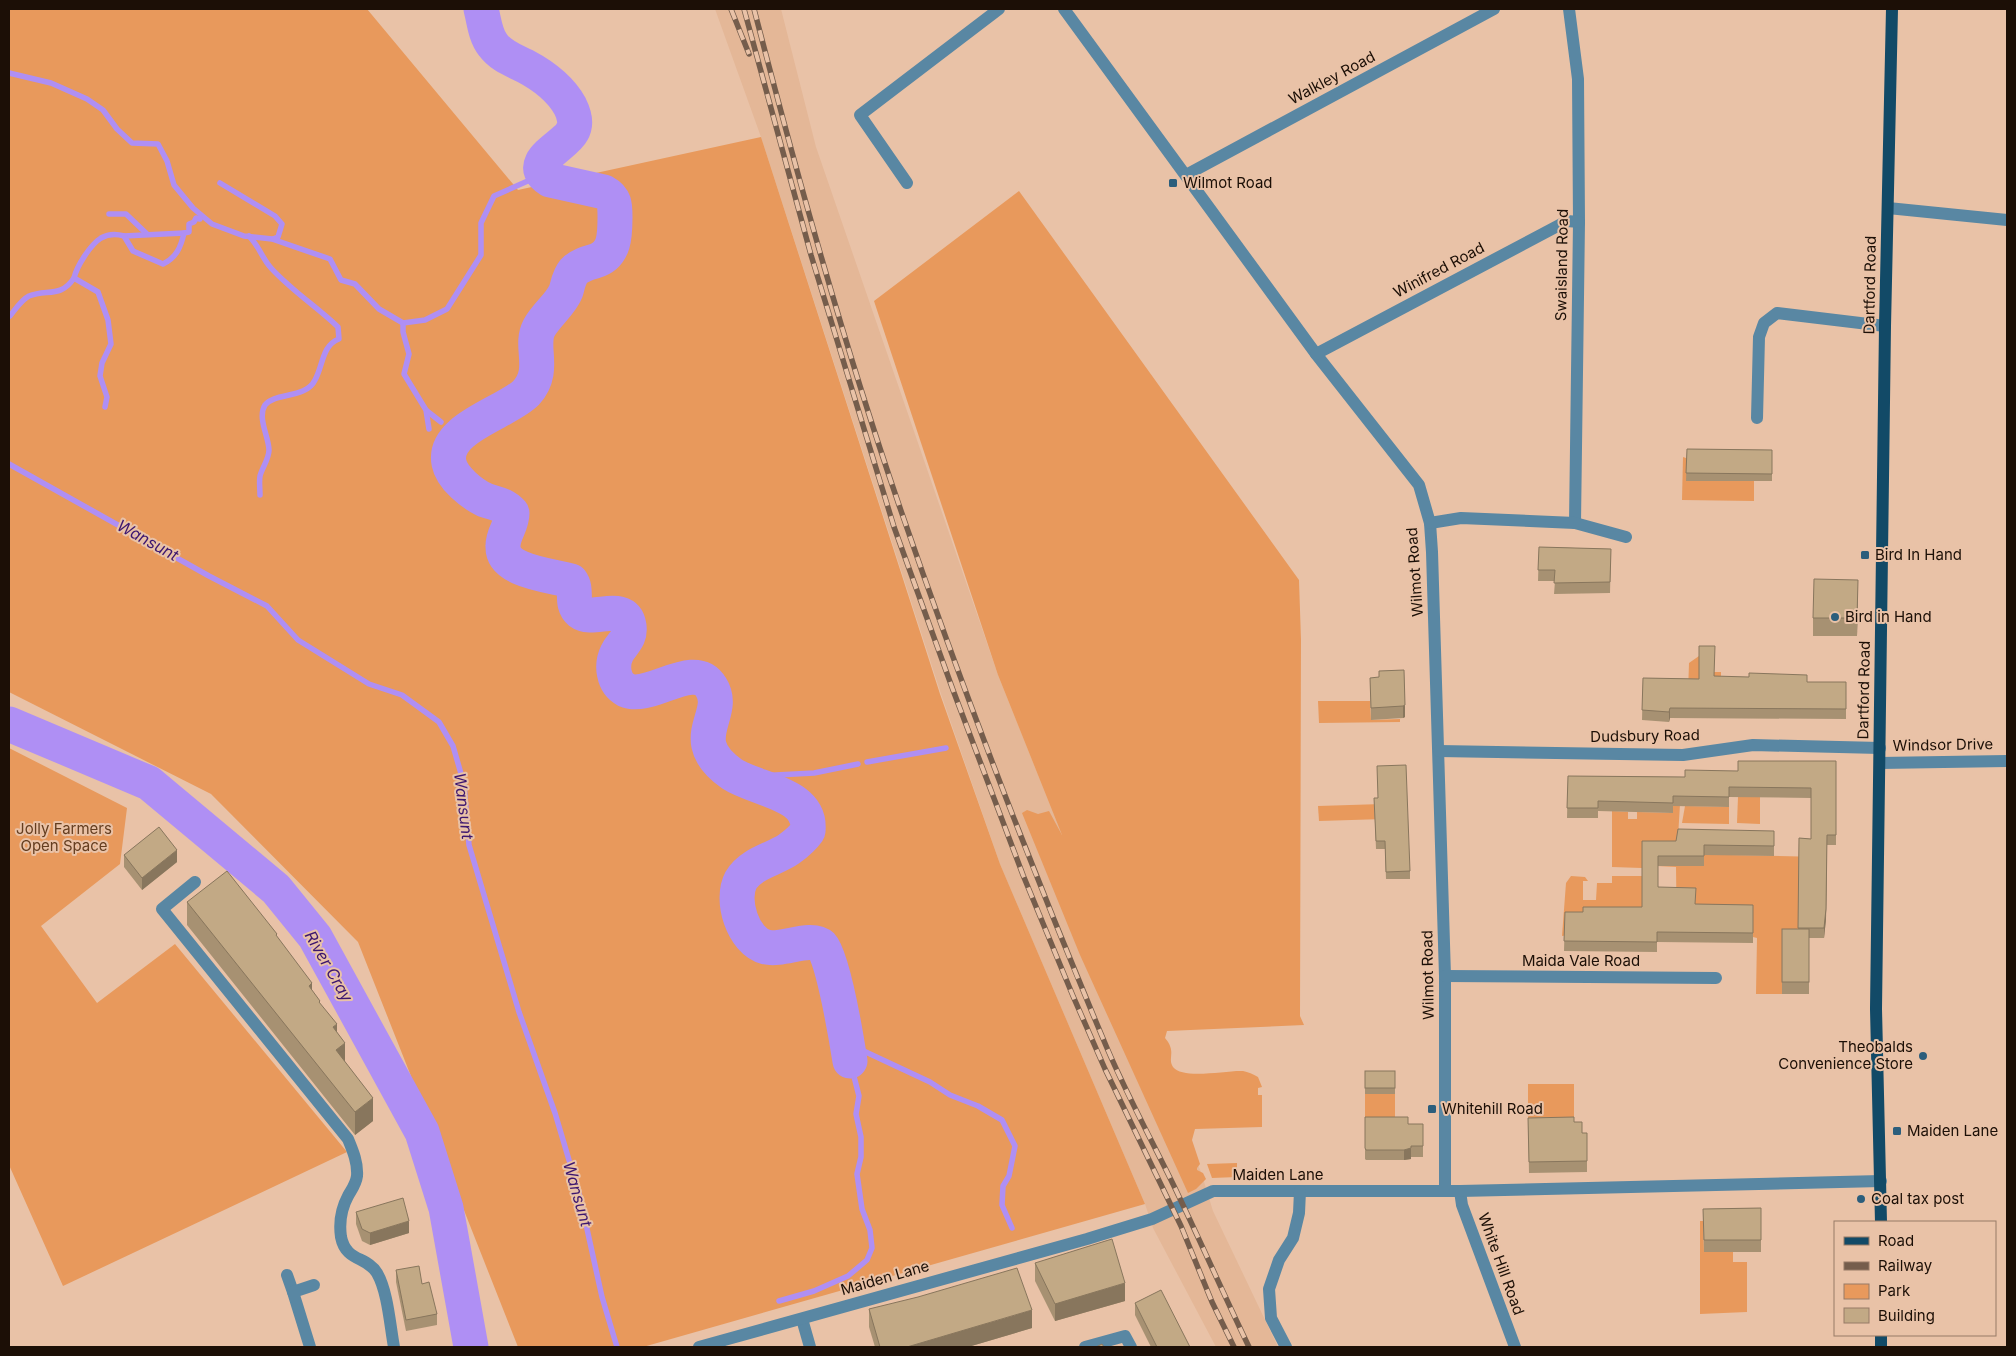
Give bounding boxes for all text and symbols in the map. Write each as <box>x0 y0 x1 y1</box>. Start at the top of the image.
street label: Walkley Road <box>1285 47 1378 108</box>
place label: Wilmot Road <box>1183 173 1273 192</box>
marker: Wilmot Road <box>1167 177 1179 189</box>
street label: Swaisland Road <box>1551 209 1572 321</box>
street label: Dartford Road <box>1859 235 1880 335</box>
street label: Winifred Road <box>1390 238 1487 301</box>
water label: Wansunt <box>114 515 183 565</box>
street label: Wilmot Road <box>1402 527 1427 617</box>
place label: Bird In Hand <box>1875 545 1962 564</box>
marker: Bird In Hand <box>1859 549 1871 561</box>
place label: Bird in Hand <box>1845 607 1932 626</box>
marker: Bird in Hand <box>1829 611 1841 623</box>
street label: Dartford Road <box>1853 640 1874 740</box>
street label: Dudsbury Road <box>1590 725 1700 746</box>
street label: Windsor Drive <box>1893 734 1993 755</box>
water label: Wansunt <box>450 772 478 841</box>
park label: Jolly Farmers Open Space <box>16 819 112 855</box>
water label: River Cray <box>301 927 358 1006</box>
street label: Wilmot Road <box>1417 930 1438 1020</box>
street label: Maida Vale Road <box>1522 951 1640 970</box>
place label: Theobalds Convenience Store <box>1778 1037 1913 1073</box>
marker: Theobalds Convenience Store <box>1917 1050 1929 1062</box>
place label: Whitehill Road <box>1442 1099 1543 1118</box>
marker: Whitehill Road <box>1426 1103 1438 1115</box>
place label: Maiden Lane <box>1907 1121 1998 1140</box>
marker: Maiden Lane <box>1891 1125 1903 1137</box>
water label: Wansunt <box>559 1159 597 1230</box>
street label: Maiden Lane <box>1232 1165 1324 1184</box>
place label: Coal tax post <box>1871 1189 1964 1208</box>
marker: Coal tax post <box>1855 1193 1867 1205</box>
street label: White Hill Road <box>1474 1210 1529 1318</box>
legend <box>1834 1221 1996 1336</box>
text: Road <box>1878 1231 1914 1250</box>
street label: Maiden Lane <box>838 1256 931 1299</box>
text: Railway <box>1878 1256 1933 1275</box>
text: Park <box>1878 1281 1911 1300</box>
text: Building <box>1878 1306 1935 1325</box>

